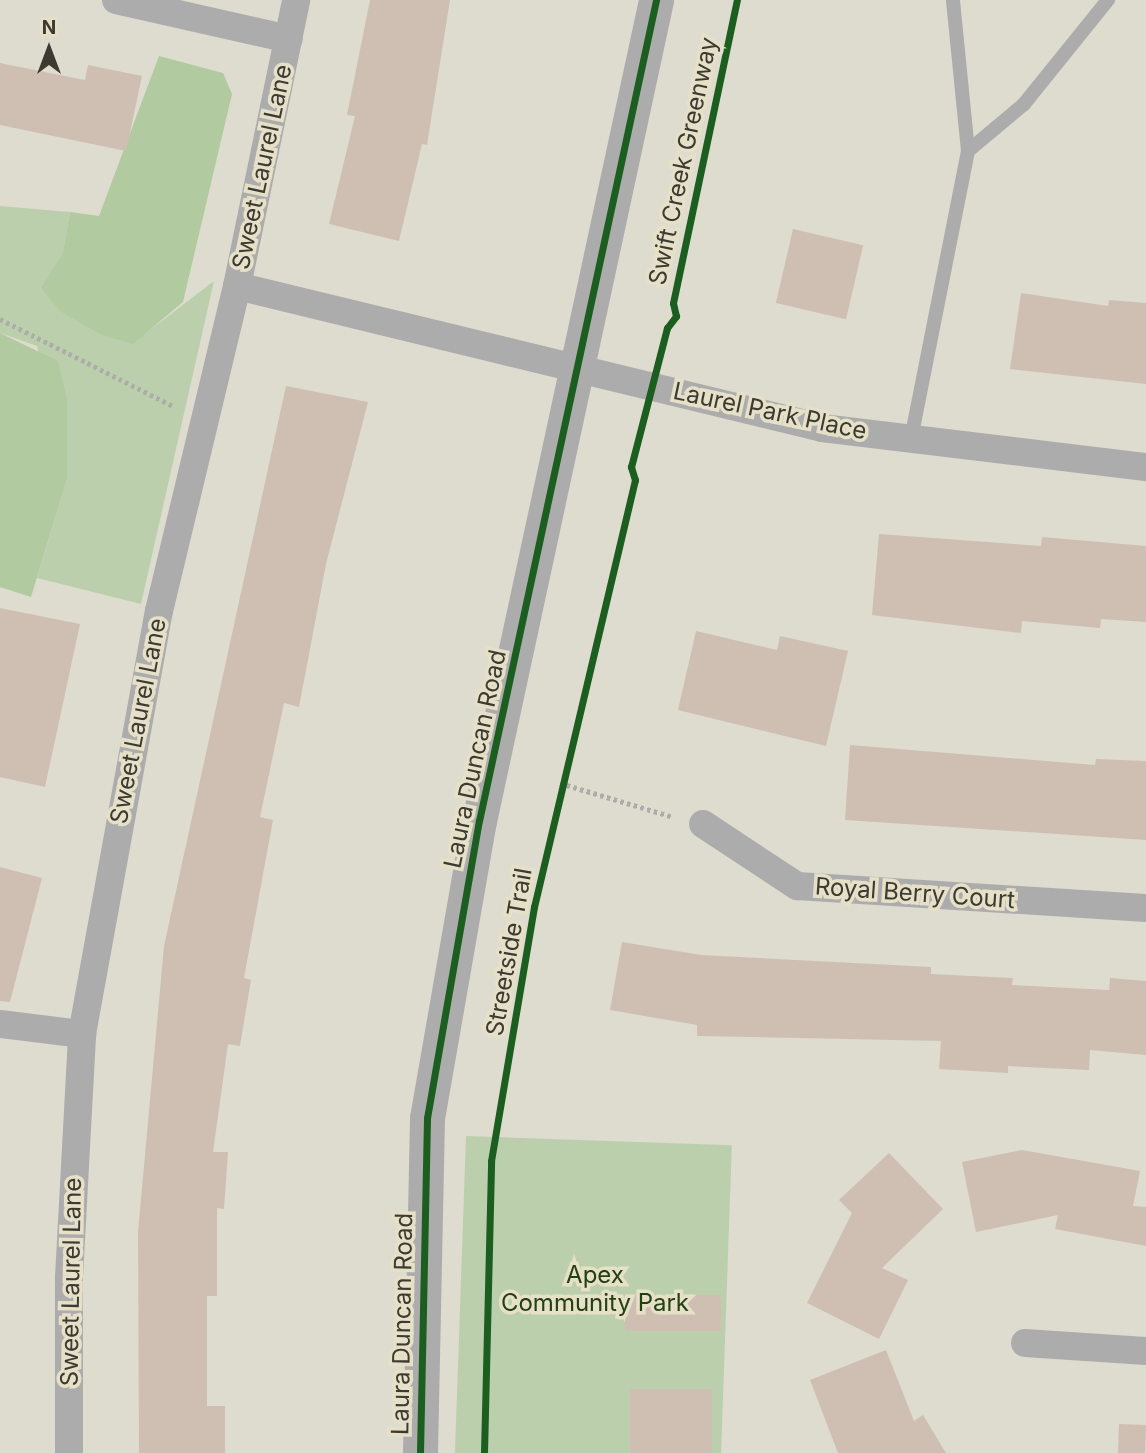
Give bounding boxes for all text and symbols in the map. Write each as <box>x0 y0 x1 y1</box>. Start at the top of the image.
north arrow <box>14 14 84 84</box>
text: N <box>42 16 56 39</box>
street label: Swift Creek Greenway <box>643 34 723 288</box>
street label: Sweet Laurel Lane <box>226 62 298 272</box>
street label: Laurel Park Place <box>671 376 869 446</box>
street label: Sweet Laurel Lane <box>104 616 172 826</box>
street label: Laura Duncan Road <box>438 647 512 871</box>
street label: Streetside Trail <box>480 866 538 1038</box>
street label: Royal Berry Court <box>814 872 1016 914</box>
street label: Sweet Laurel Lane <box>55 1177 87 1387</box>
street label: Laura Duncan Road <box>386 1213 418 1435</box>
park label: Apex Community Park <box>501 1261 689 1317</box>

